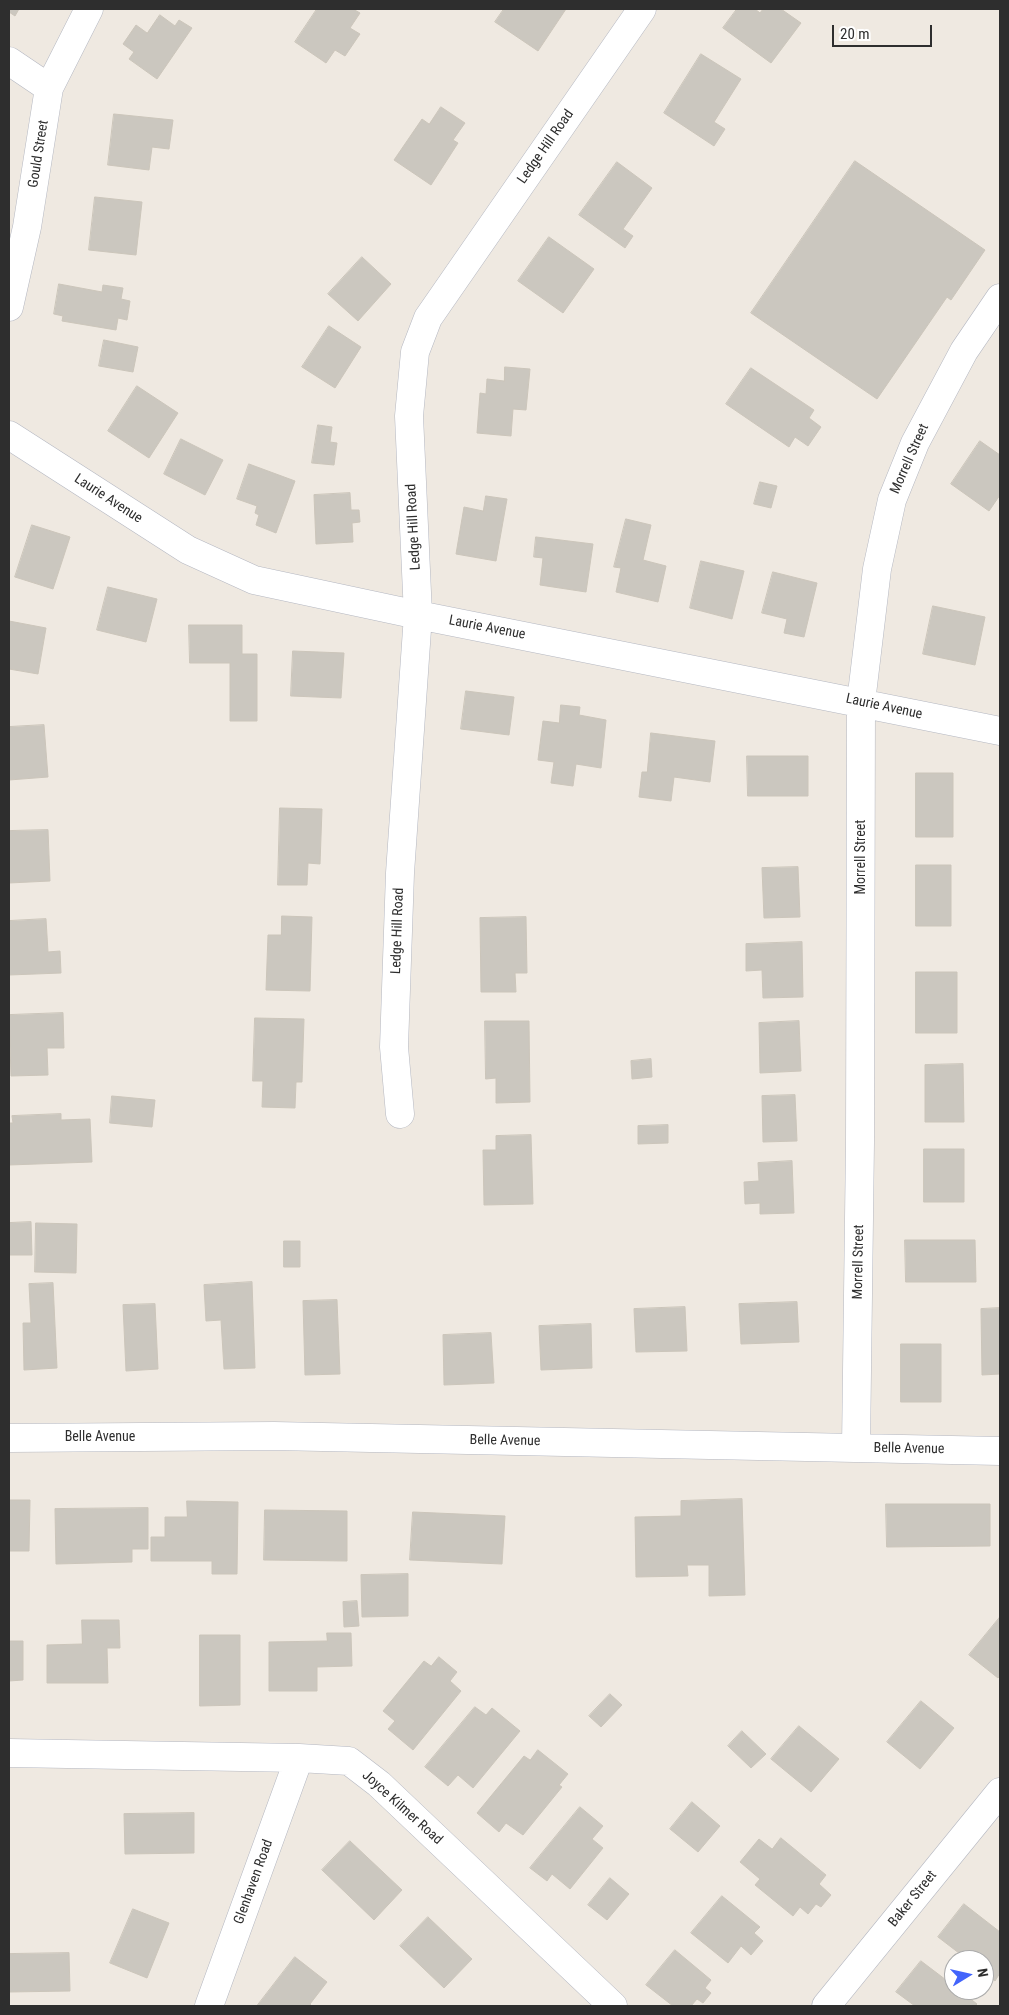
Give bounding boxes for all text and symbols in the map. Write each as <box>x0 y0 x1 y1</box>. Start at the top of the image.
scale bar <box>834 15 934 47</box>
text: 20 m <box>840 25 870 43</box>
street label: Ledge Hill Road <box>514 107 578 187</box>
street label: Gould Street <box>25 119 53 189</box>
street label: Morrell Street <box>887 421 933 497</box>
street label: Laurie Avenue <box>71 471 145 527</box>
street label: Ledge Hill Road <box>403 483 425 571</box>
street label: Laurie Avenue <box>447 612 527 644</box>
street label: Laurie Avenue <box>844 691 924 723</box>
street label: Morrell Street <box>853 819 869 895</box>
street label: Ledge Hill Road <box>388 887 408 975</box>
street label: Morrell Street <box>850 1224 868 1300</box>
street label: Belle Avenue <box>65 1429 135 1445</box>
street label: Belle Avenue <box>470 1432 540 1450</box>
street label: Belle Avenue <box>874 1440 944 1458</box>
street label: Joyce Kilmer Road <box>358 1767 446 1849</box>
street label: Glenhaven Road <box>231 1837 277 1927</box>
street label: Baker Street <box>885 1868 941 1930</box>
north arrow <box>944 1950 994 2000</box>
text: N <box>974 1967 991 1978</box>

